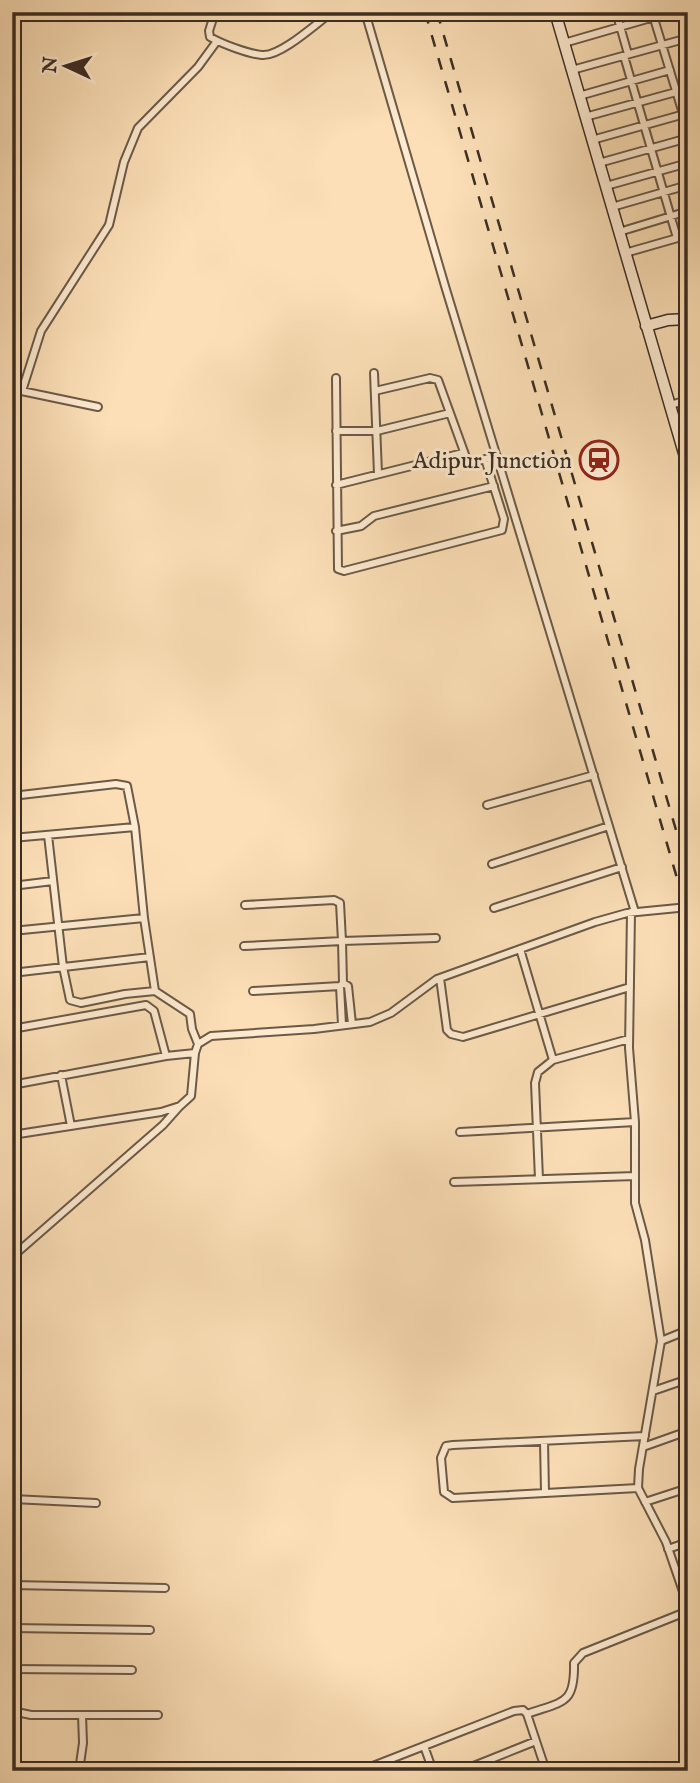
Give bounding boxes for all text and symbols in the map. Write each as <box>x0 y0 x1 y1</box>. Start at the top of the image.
north arrow <box>32 32 102 102</box>
text: N <box>38 55 64 75</box>
station icon: Adipur Junction <box>578 439 620 481</box>
place label: Adipur Junction <box>411 446 572 477</box>

